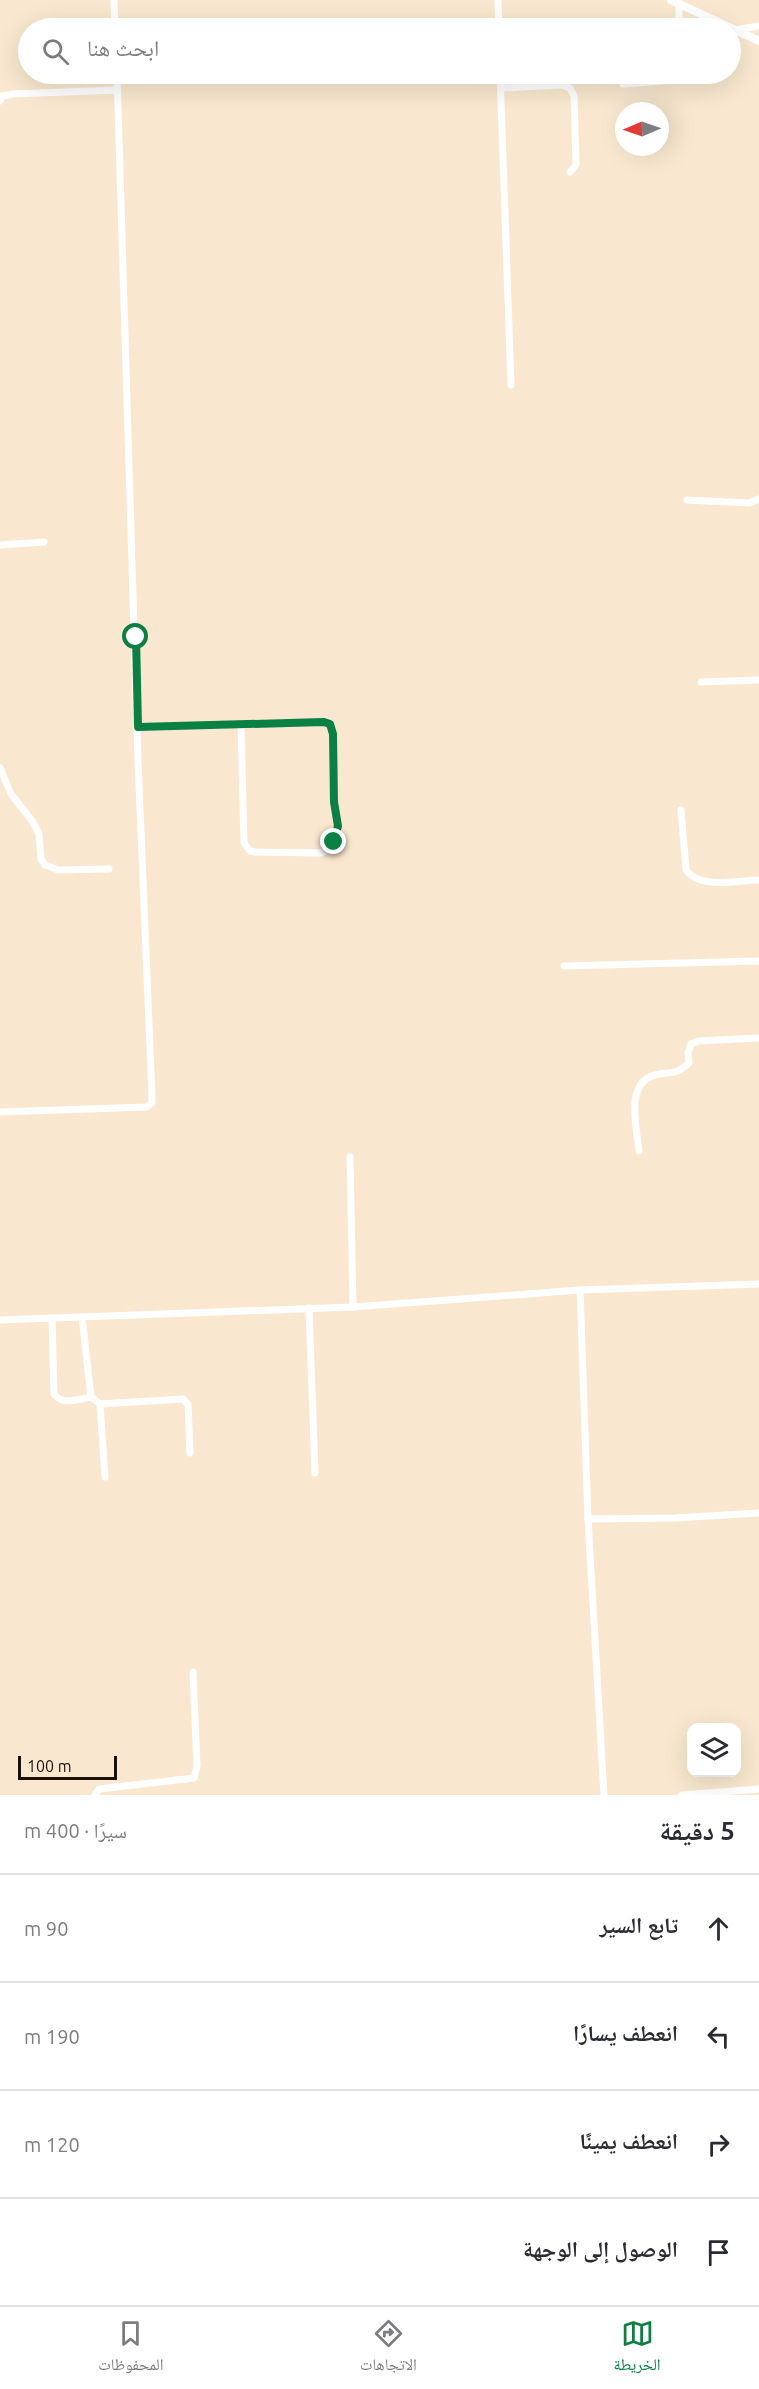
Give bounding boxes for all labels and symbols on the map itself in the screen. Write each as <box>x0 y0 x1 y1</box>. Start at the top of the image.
north arrow <box>615 102 669 156</box>
route start <box>122 623 148 649</box>
route end <box>320 828 346 854</box>
scale bar <box>18 1753 117 1780</box>

